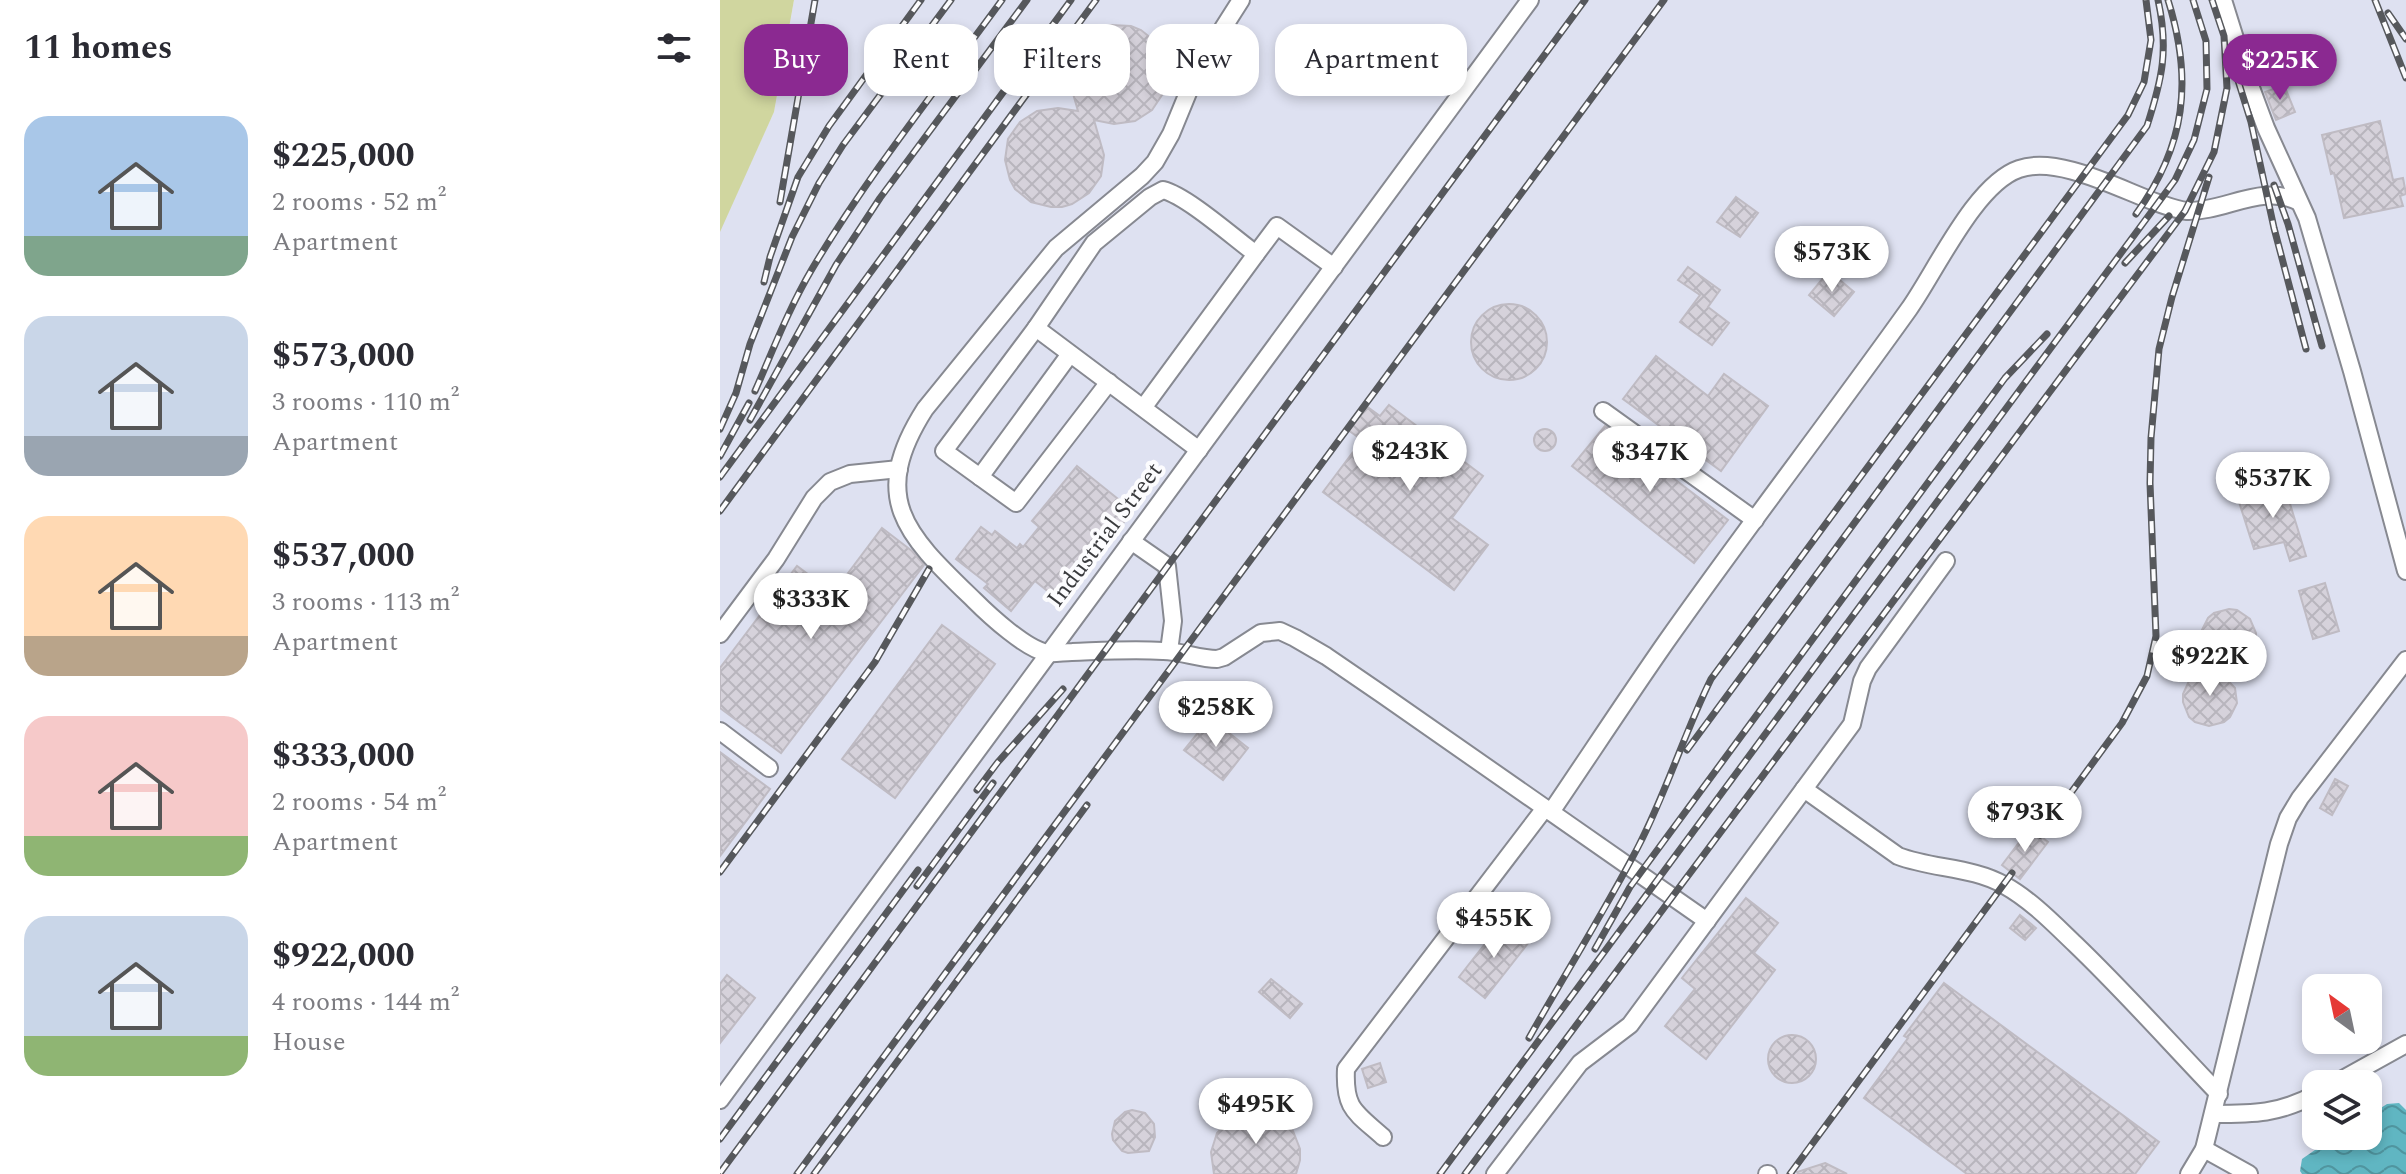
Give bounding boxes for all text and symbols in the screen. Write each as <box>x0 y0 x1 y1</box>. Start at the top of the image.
text: 11 homes <box>24 22 173 74</box>
chip: Buy <box>744 24 848 96</box>
chip: Rent <box>864 24 978 96</box>
chip: Filters <box>994 24 1130 96</box>
chip: New <box>1146 24 1259 96</box>
chip: Apartment <box>1275 24 1467 96</box>
icon: filters <box>652 26 696 70</box>
pin: $225K <box>2224 34 2336 102</box>
text: $225K <box>2241 40 2319 80</box>
text: $225,000 <box>272 130 415 182</box>
icon: home <box>88 148 184 244</box>
text: 2 rooms · 52 m² <box>272 182 446 222</box>
text: Apartment <box>272 222 398 262</box>
pin: $573K <box>1776 226 1888 294</box>
text: $573K <box>1793 232 1871 272</box>
text: $573,000 <box>272 330 415 382</box>
icon: home <box>88 348 184 444</box>
text: 3 rooms · 110 m² <box>272 382 459 422</box>
text: Apartment <box>272 422 398 462</box>
pin: $243K <box>1354 425 1466 493</box>
pin: $347K <box>1594 426 1706 494</box>
text: $243K <box>1371 431 1449 471</box>
text: $347K <box>1611 432 1689 472</box>
pin: $537K <box>2217 452 2329 520</box>
street label: Industrial Street <box>1038 455 1172 615</box>
text: $537K <box>2234 458 2312 498</box>
text: $537,000 <box>272 530 415 582</box>
icon: home <box>88 548 184 644</box>
pin: $333K <box>755 573 867 641</box>
text: $333K <box>772 579 850 619</box>
text: 3 rooms · 113 m² <box>272 582 459 622</box>
text: Apartment <box>272 622 398 662</box>
pin: $922K <box>2154 630 2266 698</box>
text: $922K <box>2171 636 2249 676</box>
pin: $258K <box>1160 681 1272 749</box>
text: $258K <box>1177 687 1255 727</box>
text: $333,000 <box>272 730 415 782</box>
icon: home <box>88 748 184 844</box>
text: 2 rooms · 54 m² <box>272 782 446 822</box>
pin: $793K <box>1969 786 2081 854</box>
text: $793K <box>1986 792 2064 832</box>
text: Apartment <box>272 822 398 862</box>
pin: $455K <box>1438 892 1550 960</box>
text: $455K <box>1455 898 1533 938</box>
text: $922,000 <box>272 930 415 982</box>
icon: home <box>88 948 184 1044</box>
north arrow <box>2302 974 2382 1054</box>
map controls <box>2302 974 2382 1150</box>
text: 4 rooms · 144 m² <box>272 982 459 1022</box>
text: House <box>272 1022 346 1062</box>
button: layers <box>2302 1070 2382 1150</box>
pin: $495K <box>1200 1078 1312 1146</box>
text: $495K <box>1217 1084 1295 1124</box>

